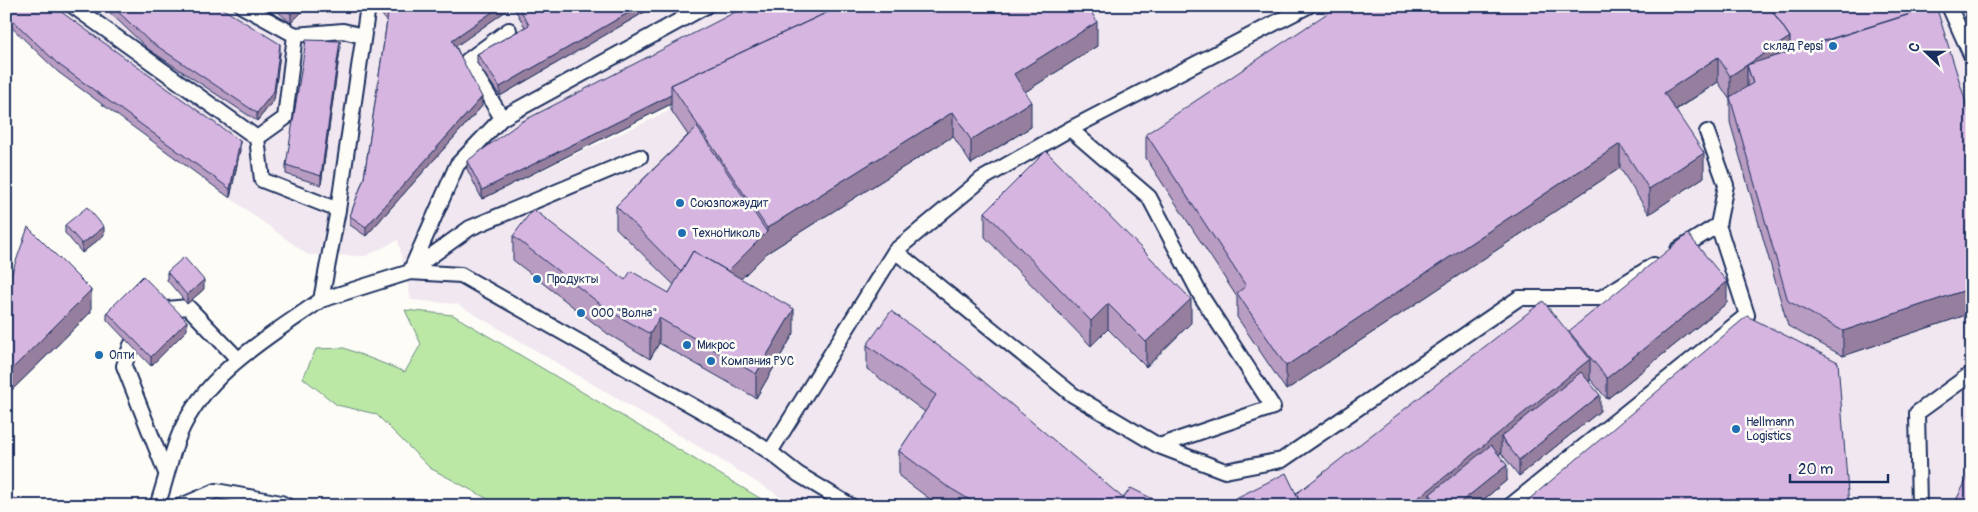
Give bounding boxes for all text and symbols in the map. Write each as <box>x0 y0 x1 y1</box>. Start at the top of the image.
north arrow <box>1900 28 1950 78</box>
place label: склад Pepsi <box>1763 39 1823 54</box>
marker: склад Pepsi <box>1827 40 1839 52</box>
text: С <box>1905 40 1924 55</box>
place label: Союзпожаудит <box>690 196 768 211</box>
marker: Союзпожаудит <box>674 197 686 209</box>
place label: ТехноНиколь <box>692 226 760 241</box>
marker: ТехноНиколь <box>676 227 688 239</box>
place label: Продукты <box>547 272 599 287</box>
marker: Продукты <box>531 273 543 285</box>
place label: ООО "Волна" <box>591 306 657 321</box>
marker: ООО "Волна" <box>575 307 587 319</box>
place label: Микрос <box>697 338 735 353</box>
marker: Микрос <box>681 339 693 351</box>
place label: Опти <box>109 348 135 363</box>
marker: Опти <box>93 349 105 361</box>
place label: Компания РУС <box>721 354 794 369</box>
marker: Компания РУС <box>705 355 717 367</box>
place label: Hellmann Logistics <box>1746 415 1794 444</box>
marker: Hellmann Logistics <box>1730 423 1742 435</box>
scale bar <box>1790 452 1888 484</box>
text: 20 m <box>1798 460 1833 479</box>

